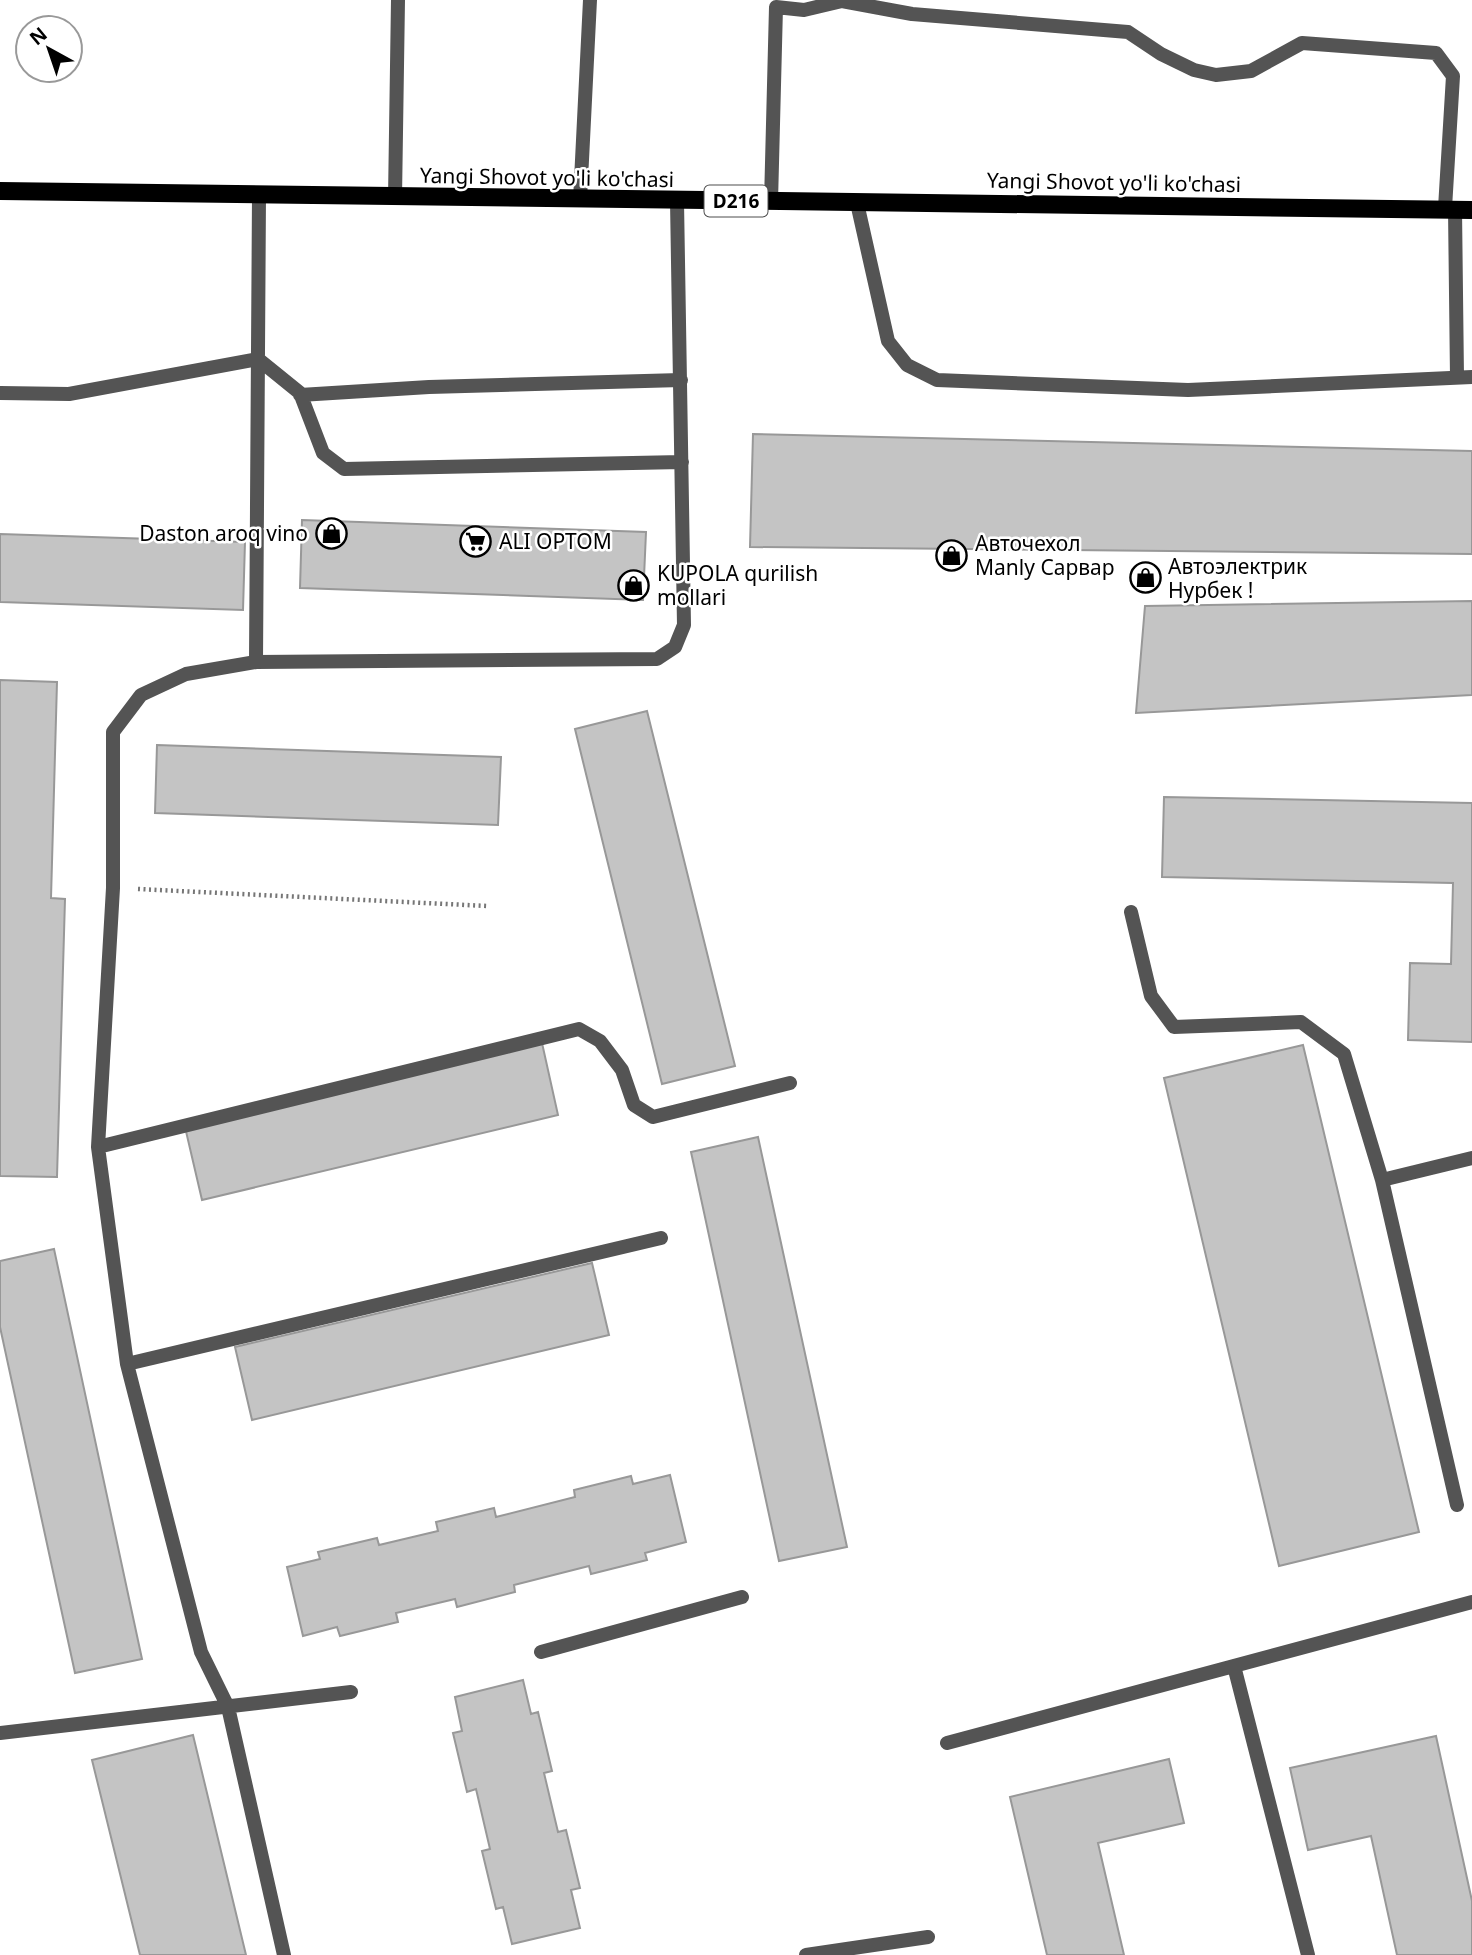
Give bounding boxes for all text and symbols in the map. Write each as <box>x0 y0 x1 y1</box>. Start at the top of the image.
north arrow <box>14 14 84 84</box>
text: N <box>24 21 52 51</box>
street label: Yangi Shovot yo'li ko'chasi <box>420 161 674 193</box>
street label: Yangi Shovot yo'li ko'chasi <box>987 166 1241 198</box>
road number: D216 <box>704 186 768 216</box>
shop icon: Daston aroq vino <box>314 516 348 550</box>
place label: Daston aroq vino <box>139 519 308 547</box>
supermarket icon: ALI OPTOM <box>459 524 493 558</box>
place label: ALI OPTOM <box>499 527 612 555</box>
place label: Авточехол Manly Сарвар <box>975 529 1115 581</box>
shop icon: Авточехол Manly Сарвар <box>935 538 969 572</box>
place label: Автоэлектрик Нурбек ! <box>1168 552 1307 604</box>
place label: KUPOLA qurilish mollari <box>657 559 818 611</box>
shop icon: Автоэлектрик Нурбек ! <box>1128 561 1162 595</box>
shop icon: KUPOLA qurilish mollari <box>617 568 651 602</box>

